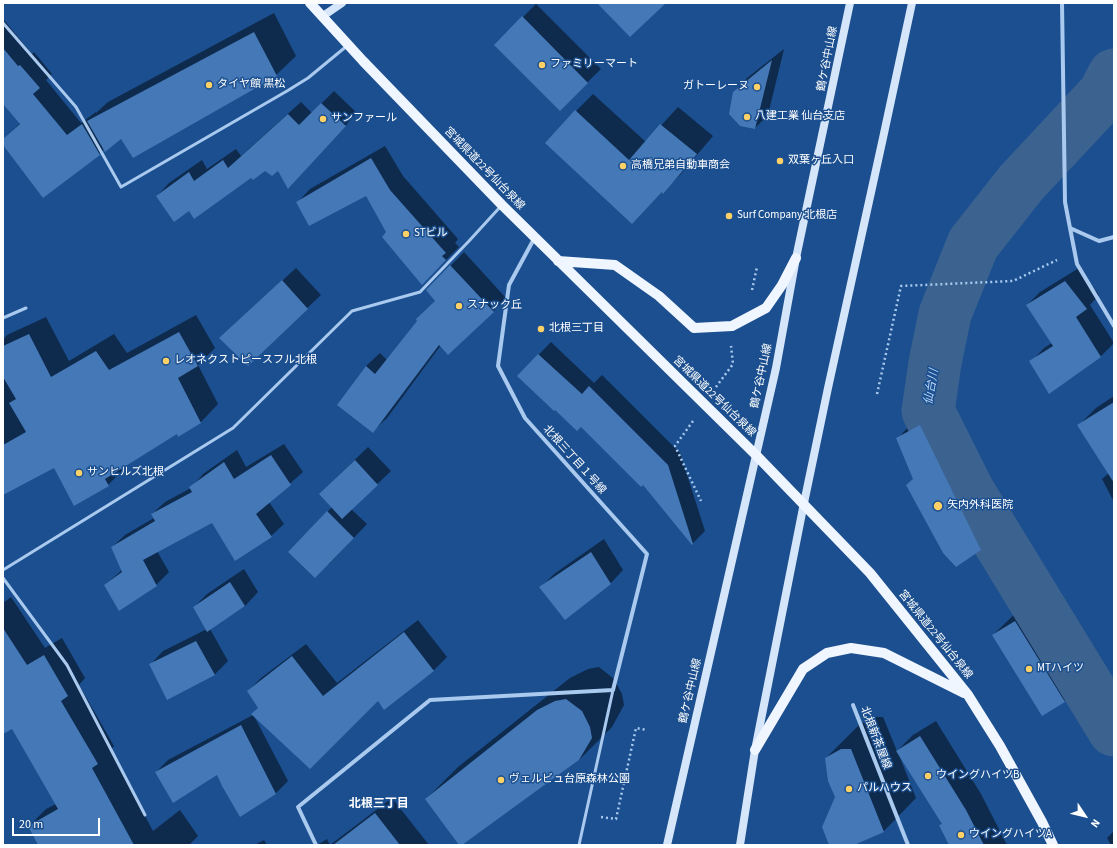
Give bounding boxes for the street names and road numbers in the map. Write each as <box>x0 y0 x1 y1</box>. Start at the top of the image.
street label: 鶴ケ谷中山線 <box>815 25 841 93</box>
street label: 宮城県道22号仙台泉線 <box>441 125 527 213</box>
street label: 鶴ケ谷中山線 <box>749 342 775 410</box>
street label: 宮城県道22号仙台泉線 <box>670 354 758 440</box>
street label: 北根三丁目１号線 <box>540 423 608 497</box>
street label: 宮城県道22号仙台泉線 <box>895 588 975 682</box>
street label: 鶴ケ谷中山線 <box>677 657 705 725</box>
street label: 北根新茶屋線 <box>857 705 893 771</box>

